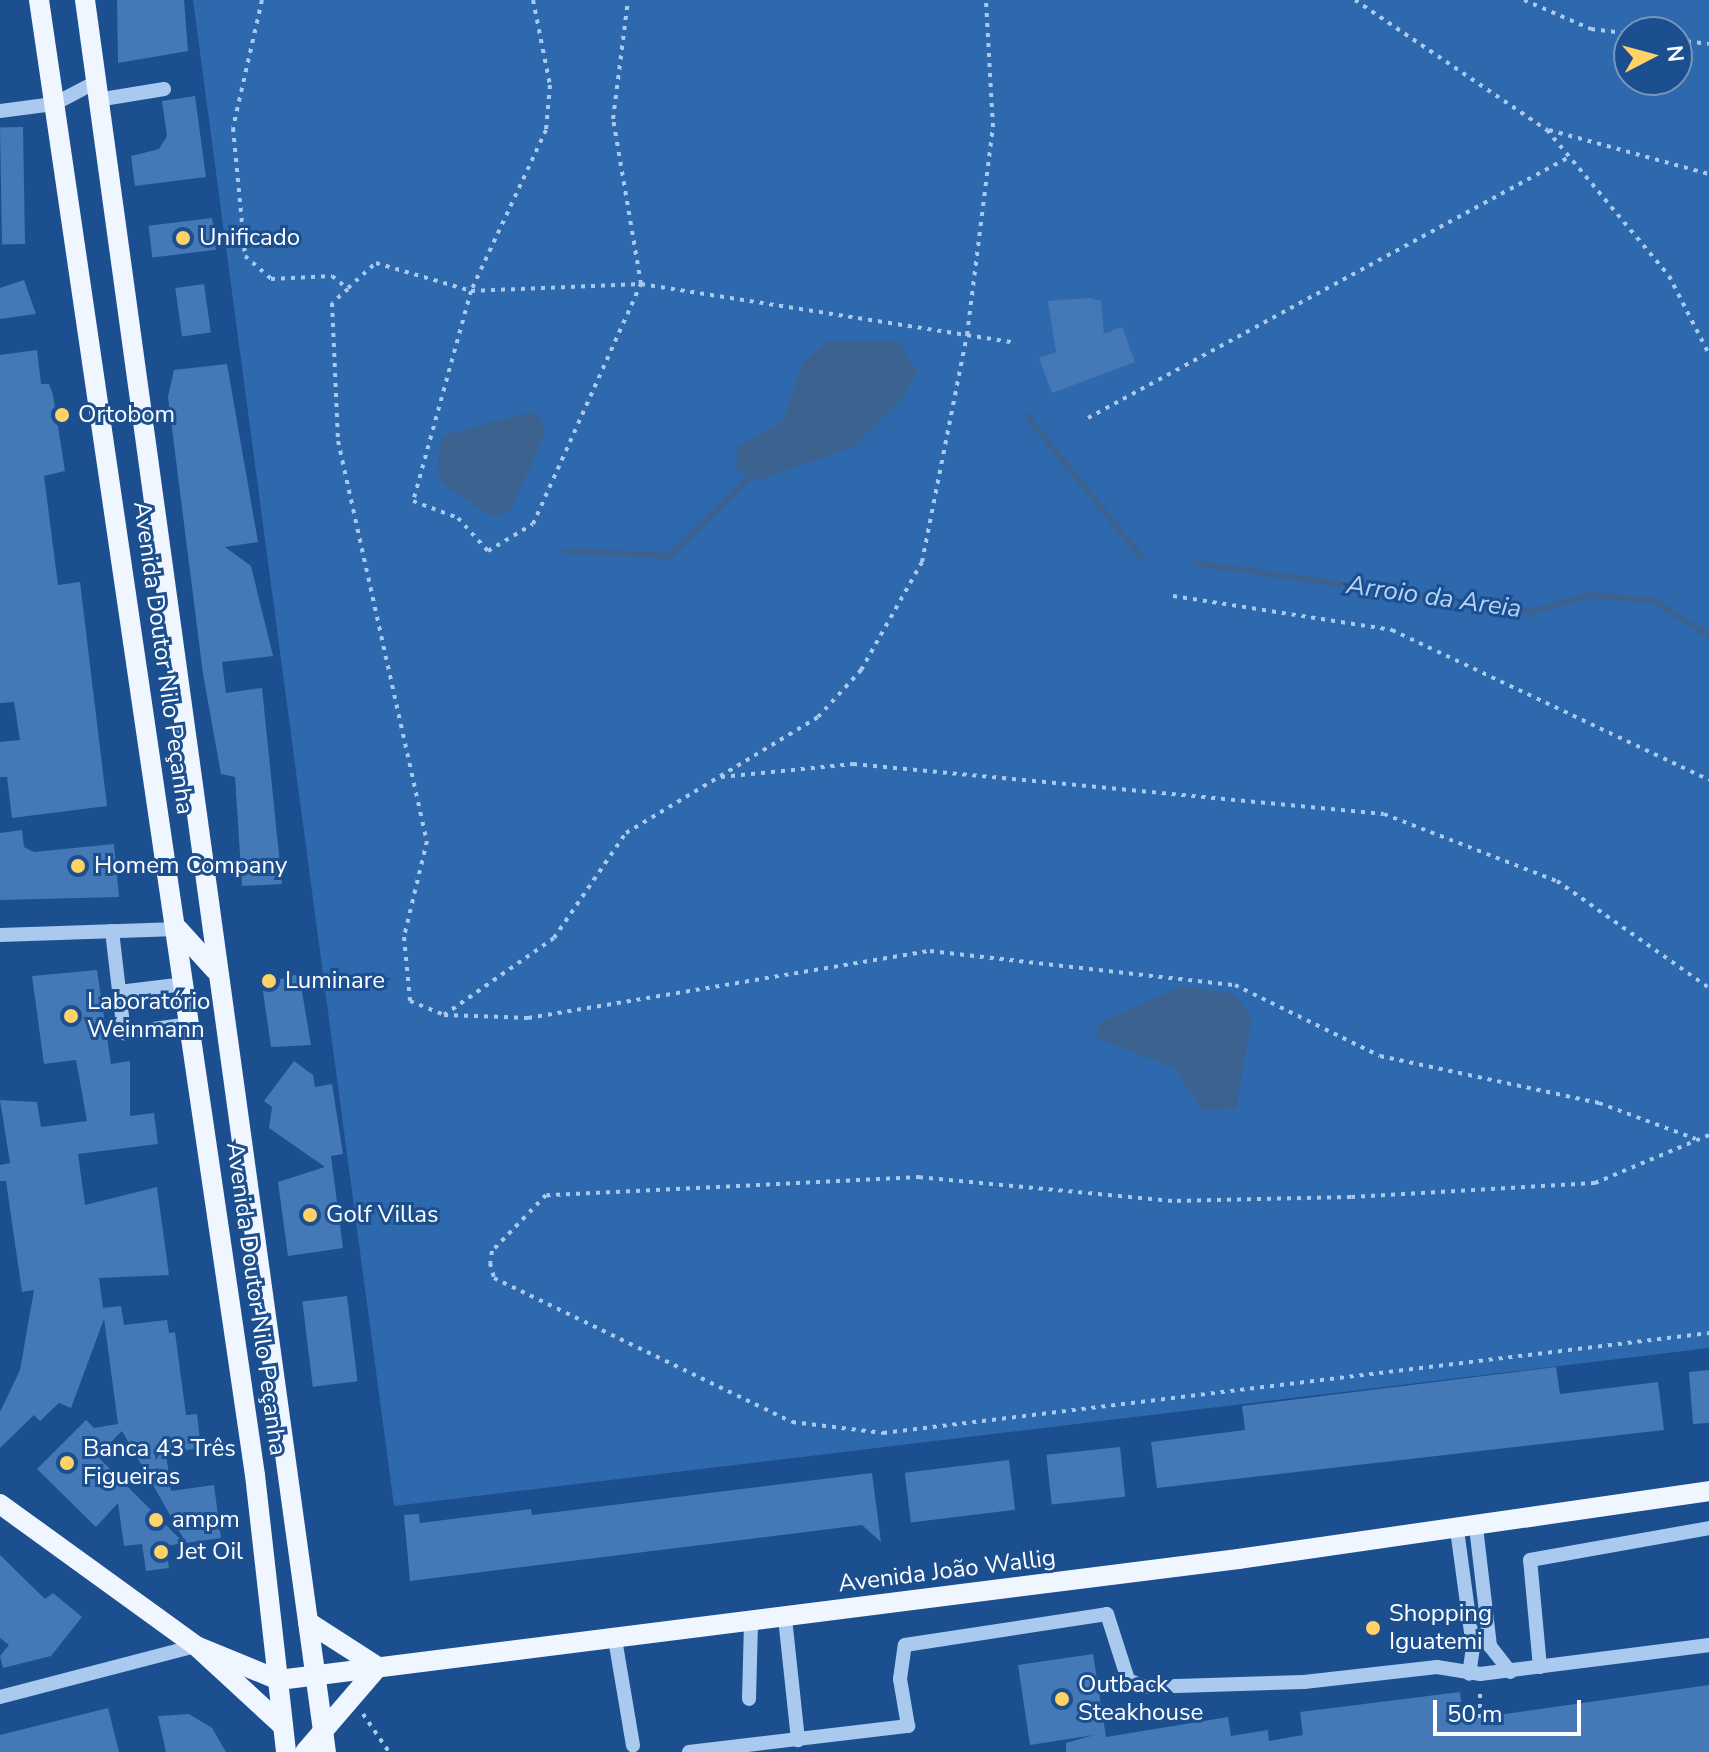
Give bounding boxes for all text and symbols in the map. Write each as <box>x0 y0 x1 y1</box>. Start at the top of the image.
north arrow <box>1613 16 1693 96</box>
text: N <box>1659 44 1691 63</box>
place label: Unificado <box>199 224 300 252</box>
marker: Unificado <box>174 229 192 247</box>
place label: Ortobom <box>78 401 175 429</box>
marker: Ortobom <box>53 406 71 424</box>
street label: Avenida Doutor Nilo Peçanha <box>127 500 199 816</box>
water label: Arroio da Areia <box>1344 569 1524 625</box>
place label: Homem Company <box>94 852 287 880</box>
marker: Homem Company <box>69 857 87 875</box>
place label: Luminare <box>285 967 385 995</box>
marker: Luminare <box>260 972 278 990</box>
place label: Laboratório Weinmann <box>87 988 210 1044</box>
marker: Laboratório Weinmann <box>62 1007 80 1025</box>
street label: Avenida Doutor Nilo Peçanha <box>220 1141 292 1457</box>
place label: Golf Villas <box>326 1201 438 1229</box>
marker: Golf Villas <box>301 1206 319 1224</box>
place label: Banca 43 Três Figueiras <box>83 1435 236 1491</box>
marker: Banca 43 Três Figueiras <box>58 1454 76 1472</box>
place label: ampm <box>172 1506 240 1534</box>
marker: ampm <box>147 1511 165 1529</box>
place label: Jet Oil <box>177 1538 243 1566</box>
marker: Jet Oil <box>152 1543 170 1561</box>
street label: Avenida João Wallig <box>837 1543 1057 1599</box>
place label: Shopping Iguatemi <box>1389 1600 1492 1656</box>
marker: Shopping Iguatemi <box>1364 1619 1382 1637</box>
place label: Outback Steakhouse <box>1078 1671 1203 1727</box>
scale bar <box>1437 1684 1585 1734</box>
marker: Outback Steakhouse <box>1053 1690 1071 1708</box>
text: 50 m <box>1447 1698 1503 1730</box>

